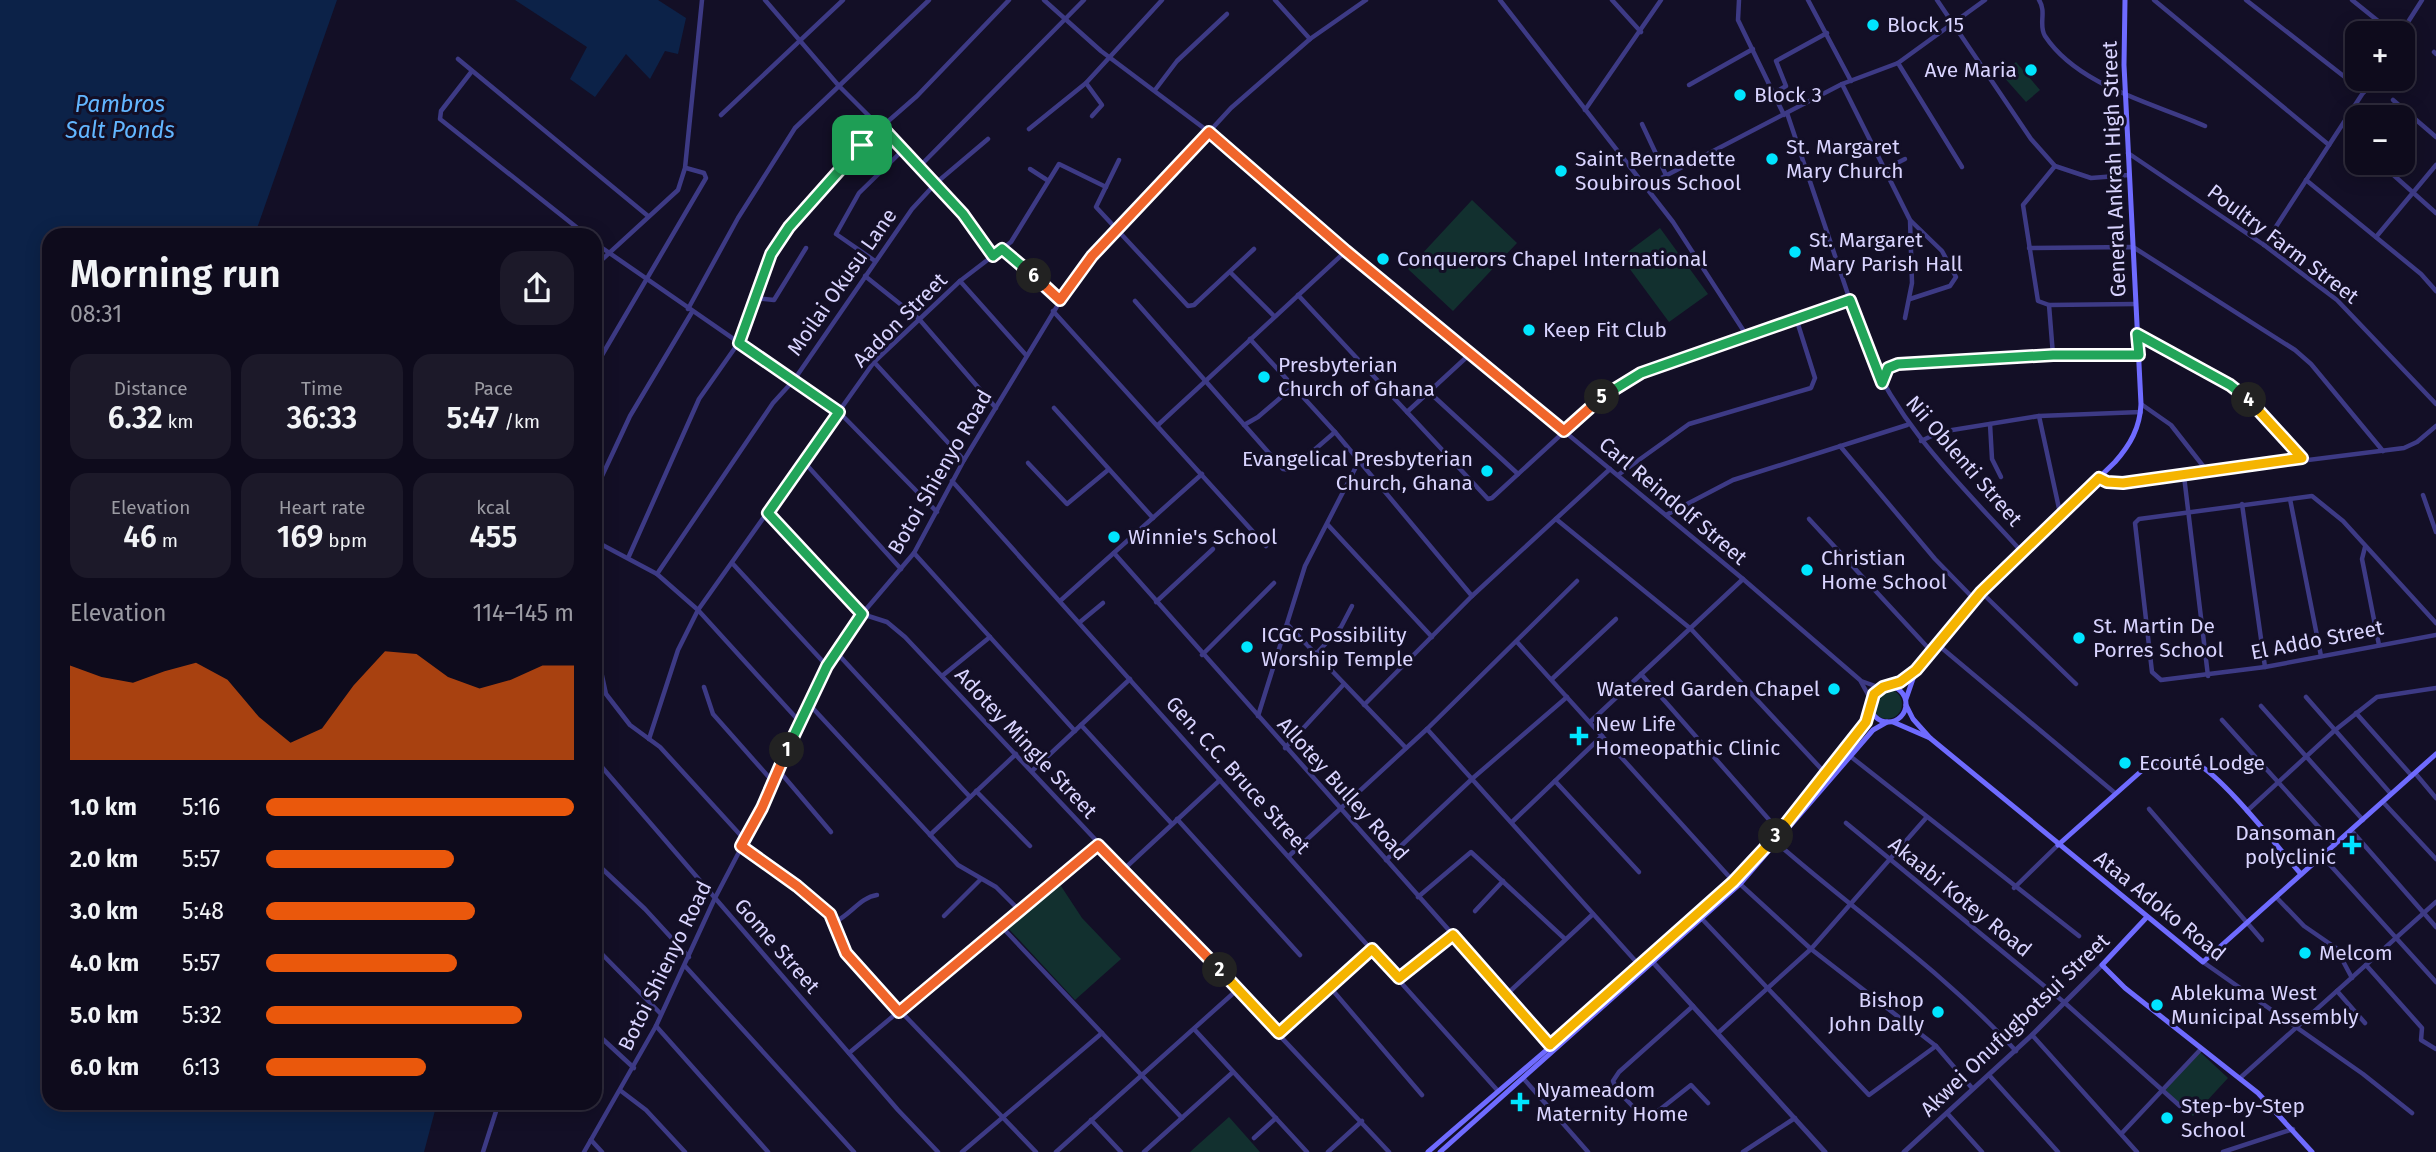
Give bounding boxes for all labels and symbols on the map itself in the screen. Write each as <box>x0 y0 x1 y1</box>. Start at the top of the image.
place label: Block 15 <box>1887 12 1964 38</box>
marker: Block 15 <box>1865 17 1881 33</box>
street label: General Ankrah High Street <box>2097 40 2131 298</box>
place label: Ave Maria <box>1924 57 2017 83</box>
marker: Ave Maria <box>2023 62 2039 78</box>
place label: Block 3 <box>1754 82 1822 108</box>
marker: Block 3 <box>1732 87 1748 103</box>
water label: Pambros Salt Ponds <box>64 90 175 144</box>
pin <box>832 115 892 175</box>
place label: St. Margaret Mary Church <box>1786 134 1904 184</box>
place label: Saint Bernadette Soubirous School <box>1575 146 1741 196</box>
marker: St. Margaret Mary Church <box>1764 151 1780 167</box>
marker: Saint Bernadette Soubirous School <box>1553 163 1569 179</box>
street label: Poultry Farm Street <box>2202 179 2364 310</box>
street label: Moilai Okusu Lane <box>781 203 903 361</box>
place label: St. Margaret Mary Parish Hall <box>1809 227 1963 277</box>
marker: St. Margaret Mary Parish Hall <box>1787 244 1803 260</box>
place label: Conquerors Chapel International <box>1397 246 1707 272</box>
marker: Conquerors Chapel International <box>1375 251 1391 267</box>
pin: 6 <box>1016 258 1052 294</box>
street label: Aadon Street <box>847 267 953 373</box>
place label: Keep Fit Club <box>1543 317 1667 343</box>
marker: Keep Fit Club <box>1521 322 1537 338</box>
place label: Presbyterian Church of Ghana <box>1278 352 1435 402</box>
marker: Presbyterian Church of Ghana <box>1256 369 1272 385</box>
pin: 5 <box>1584 380 1620 414</box>
pin: 4 <box>2232 382 2266 418</box>
street label: Botoi Shienyo Road <box>882 385 998 559</box>
street label: Nii Oblenti Street <box>1900 390 2028 532</box>
street label: Carl Reindolf Street <box>1594 431 1753 571</box>
place label: Evangelical Presbyterian Church, Ghana <box>1242 446 1473 496</box>
marker: Evangelical Presbyterian Church, Ghana <box>1479 463 1495 479</box>
place label: Winnie's School <box>1128 524 1277 550</box>
marker: Winnie's School <box>1106 529 1122 545</box>
place label: Christian Home School <box>1821 545 1947 595</box>
marker: Christian Home School <box>1799 562 1815 578</box>
place label: St. Martin De Porres School <box>2093 613 2224 663</box>
street label: El Addo Street <box>2248 614 2386 666</box>
place label: ICGC Possibility Worship Temple <box>1261 622 1413 672</box>
marker: St. Martin De Porres School <box>2071 630 2087 646</box>
marker: ICGC Possibility Worship Temple <box>1239 639 1255 655</box>
street label: Adotey Mingle Street <box>949 662 1103 824</box>
place label: Watered Garden Chapel <box>1597 676 1820 702</box>
marker: Watered Garden Chapel <box>1826 681 1842 697</box>
street label: Gen. C.C. Bruce Street <box>1160 691 1316 859</box>
place label: New Life Homeopathic Clinic <box>1595 711 1780 761</box>
street label: Allotey Bulley Road <box>1272 712 1414 866</box>
marker: New Life Homeopathic Clinic <box>1569 726 1589 746</box>
pin: 1 <box>770 732 804 768</box>
place label: Ecouté Lodge <box>2139 750 2265 776</box>
marker: Ecouté Lodge <box>2117 755 2133 771</box>
pin: 3 <box>1758 818 1794 854</box>
place label: Dansoman polyclinic <box>2235 820 2336 870</box>
street label: Akaabi Kotey Road <box>1883 831 2037 963</box>
marker: Dansoman polyclinic <box>2342 835 2362 855</box>
street label: Ataa Adoko Road <box>2089 845 2231 967</box>
street label: Botoi Shienyo Road <box>613 877 717 1055</box>
street label: Gome Street <box>729 893 826 999</box>
street label: Akwei Onufugbotsui Street <box>1915 928 2115 1122</box>
place label: Melcom <box>2319 940 2393 966</box>
marker: Melcom <box>2297 945 2313 961</box>
pin: 2 <box>1202 953 1238 988</box>
place label: Ablekuma West Municipal Assembly <box>2171 980 2359 1030</box>
place label: Bishop John Dally <box>1828 987 1925 1037</box>
marker: Ablekuma West Municipal Assembly <box>2149 997 2165 1013</box>
marker: Bishop John Dally <box>1930 1004 1946 1020</box>
place label: Nyameadom Maternity Home <box>1536 1077 1688 1127</box>
marker: Nyameadom Maternity Home <box>1510 1092 1530 1112</box>
place label: Step-by-Step School <box>2181 1093 2305 1143</box>
marker: Step-by-Step School <box>2159 1110 2175 1126</box>

